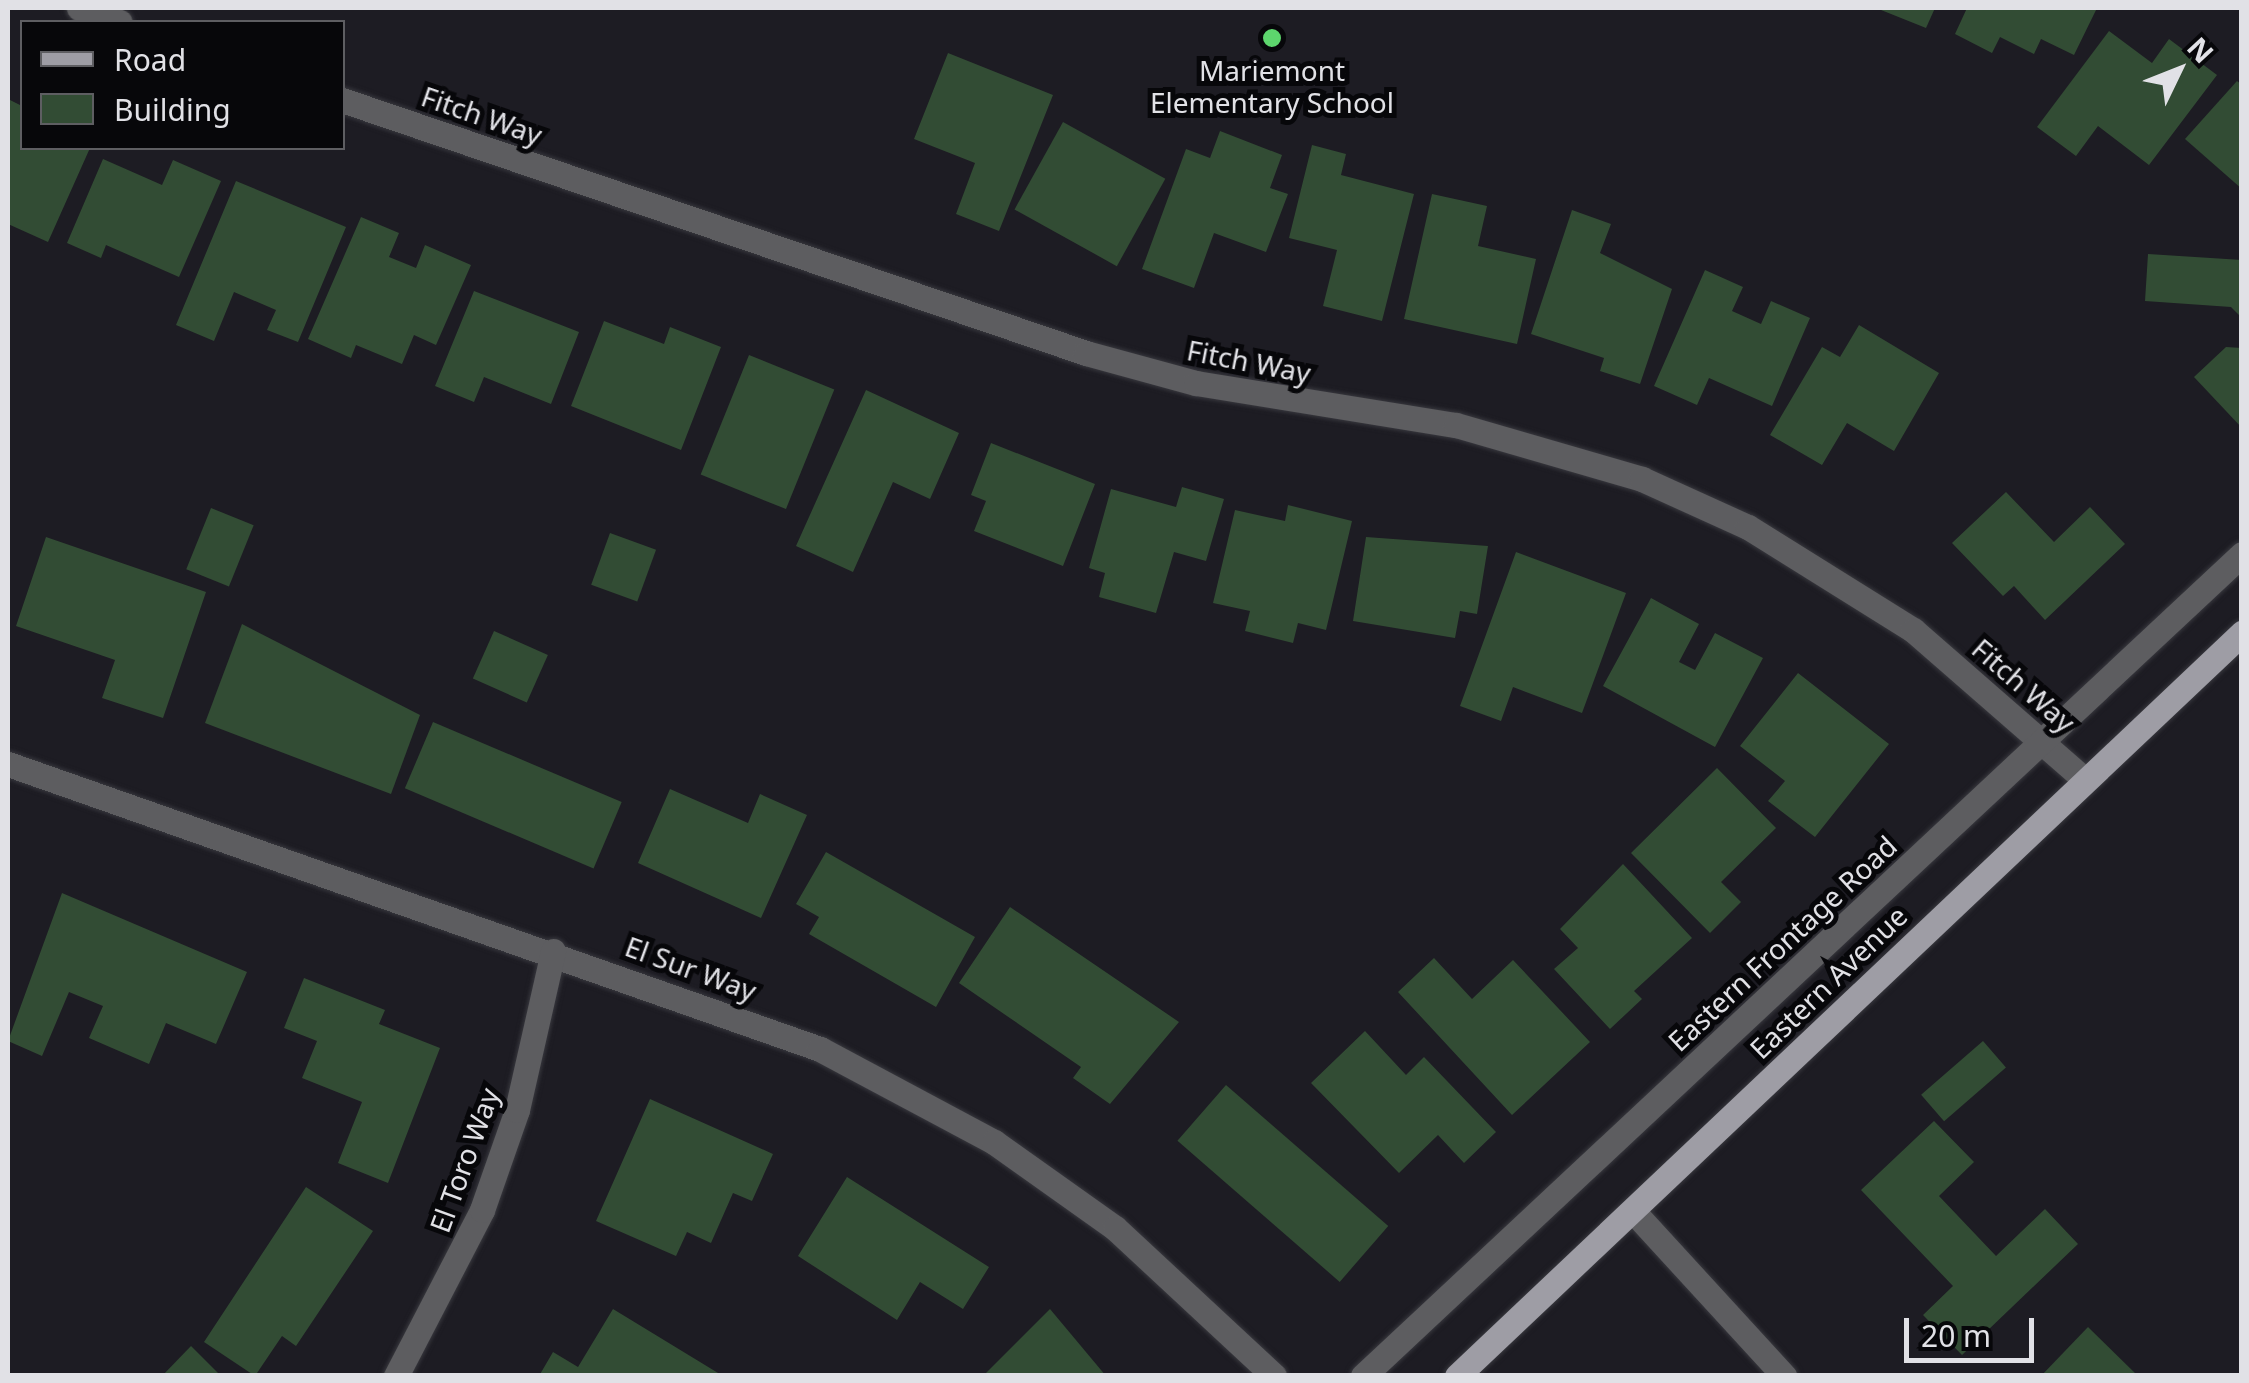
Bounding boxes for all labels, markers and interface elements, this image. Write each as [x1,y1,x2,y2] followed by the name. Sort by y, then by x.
[20,20,345,150] legend
[2129,20,2229,120] north arrow
[1261,27,1283,49] marker: Mariemont Elementary School
[2179,28,2223,71] text: N
[114,39,186,80] text: Road
[1150,53,1394,119] place label: Mariemont Elementary School
[417,79,547,151] street label: Fitch Way
[114,89,231,130] text: Building
[1184,333,1314,389] street label: Fitch Way
[1966,631,2082,739] street label: Fitch Way
[1661,828,1903,1058] street label: Eastern Frontage Road
[1743,899,1913,1065] street label: Eastern Avenue
[621,929,761,1007] street label: El Sur Way
[422,1083,506,1237] street label: El Toro Way
[1909,1298,2039,1360] scale bar
[1921,1315,1991,1356] text: 20 m

